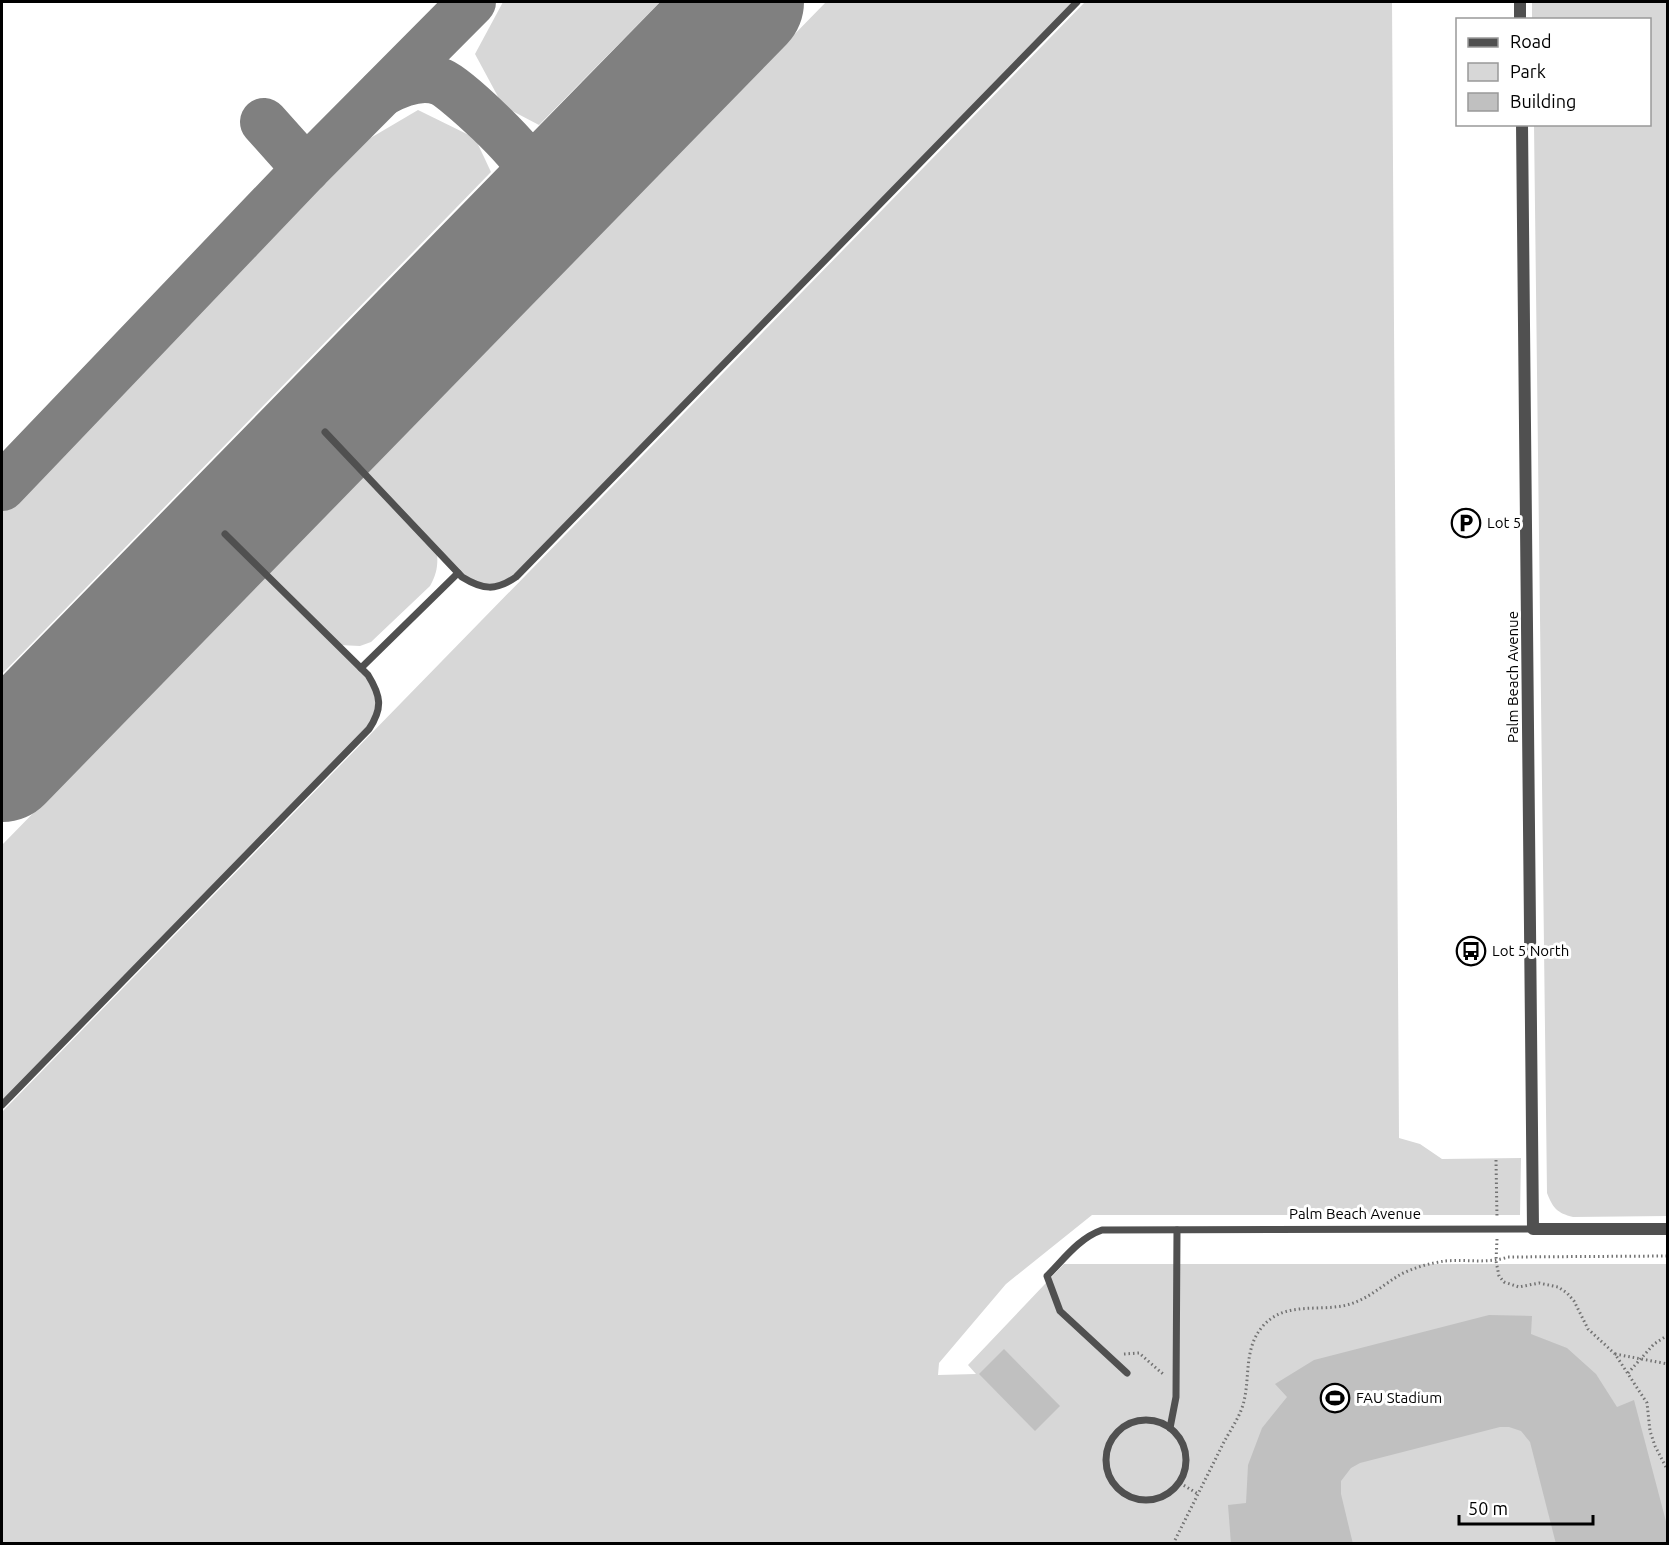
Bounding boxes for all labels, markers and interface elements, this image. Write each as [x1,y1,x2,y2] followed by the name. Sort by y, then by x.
[1456,18,1651,126] legend
[1510,31,1552,51] text: Road
[1510,61,1546,81] text: Park
[1510,91,1576,111] text: Building
[1450,507,1482,539] parking icon: Lot 5
[1487,514,1521,531] place label: Lot 5
[1504,611,1521,743] street label: Palm Beach Avenue
[1455,935,1487,967] bus stop icon: Lot 5 North
[1492,942,1569,959] place label: Lot 5 North
[1289,1205,1421,1222] street label: Palm Beach Avenue
[1319,1382,1351,1414] sports icon: FAU Stadium
[1356,1389,1442,1406] place label: FAU Stadium
[1459,1488,1592,1526] scale bar
[1468,1498,1508,1518] text: 50 m

